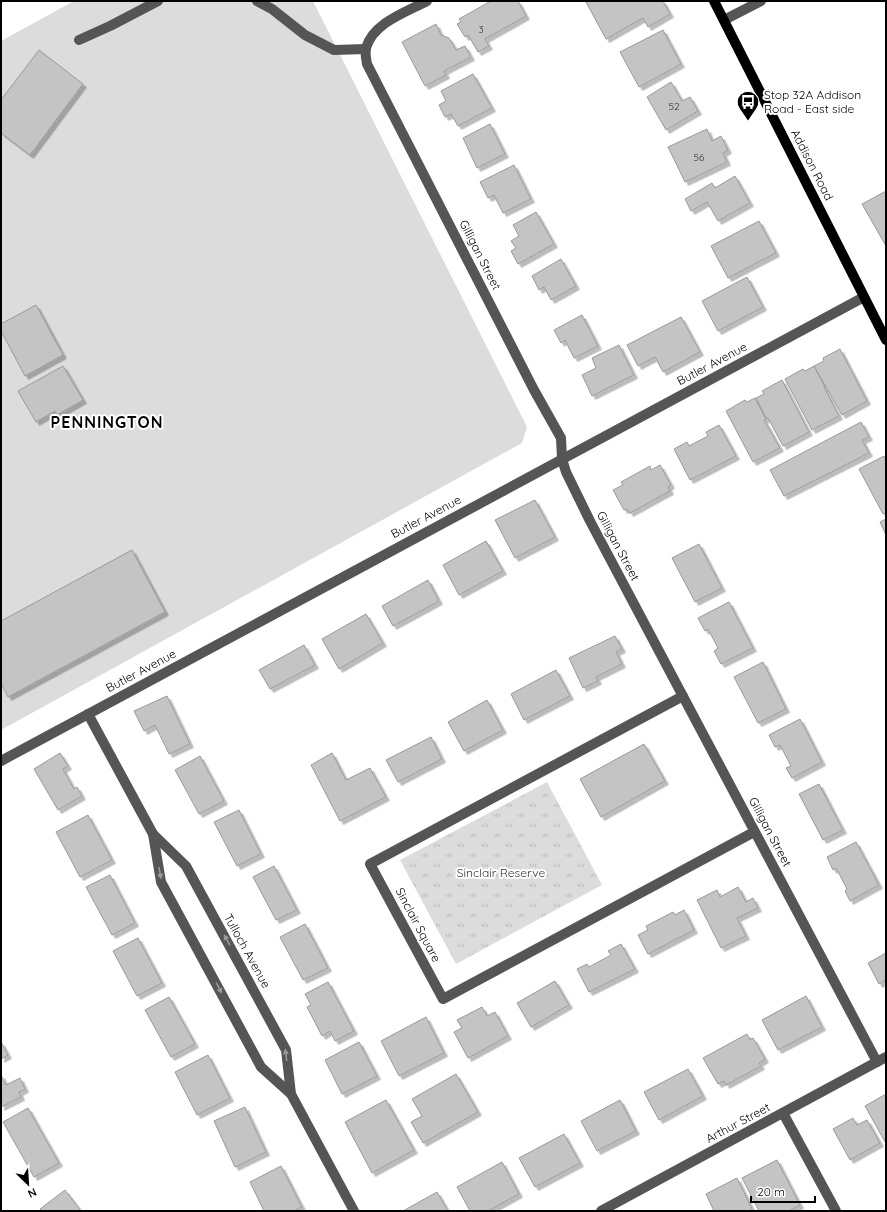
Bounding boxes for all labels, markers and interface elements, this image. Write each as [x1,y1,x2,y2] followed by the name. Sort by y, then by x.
[478,23,484,36] house number: 3
[764,87,861,116] place label: Stop 32A Addison Road - East side
[735,89,761,122] bus stop icon: Stop 32A Addison Road - East side
[669,100,680,113] house number: 52
[788,127,837,203] street label: Addison Road
[694,151,705,164] house number: 56
[456,217,505,292] street label: Gilligan Street
[674,339,749,388] street label: Butler Avenue
[51,412,163,432] district label: PENNINGTON
[388,492,463,541] street label: Butler Avenue
[594,508,643,583] street label: Gilligan Street
[103,646,178,695] street label: Butler Avenue
[746,794,795,869] street label: Gilligan Street
[457,865,545,880] park label: Sinclair Reserve
[157,867,163,879] one-way arrow
[393,885,444,965] street label: Sinclair Square
[221,911,274,991] street label: Tulloch Avenue
[223,934,230,946] one-way arrow
[215,982,222,994] one-way arrow
[283,1049,289,1061] one-way arrow
[703,1099,773,1146] street label: Arthur Street
[8,1164,48,1204] north arrow
[751,1178,815,1204] scale bar
[757,1184,785,1199] text: 20 m
[26,1185,39,1201] text: N

